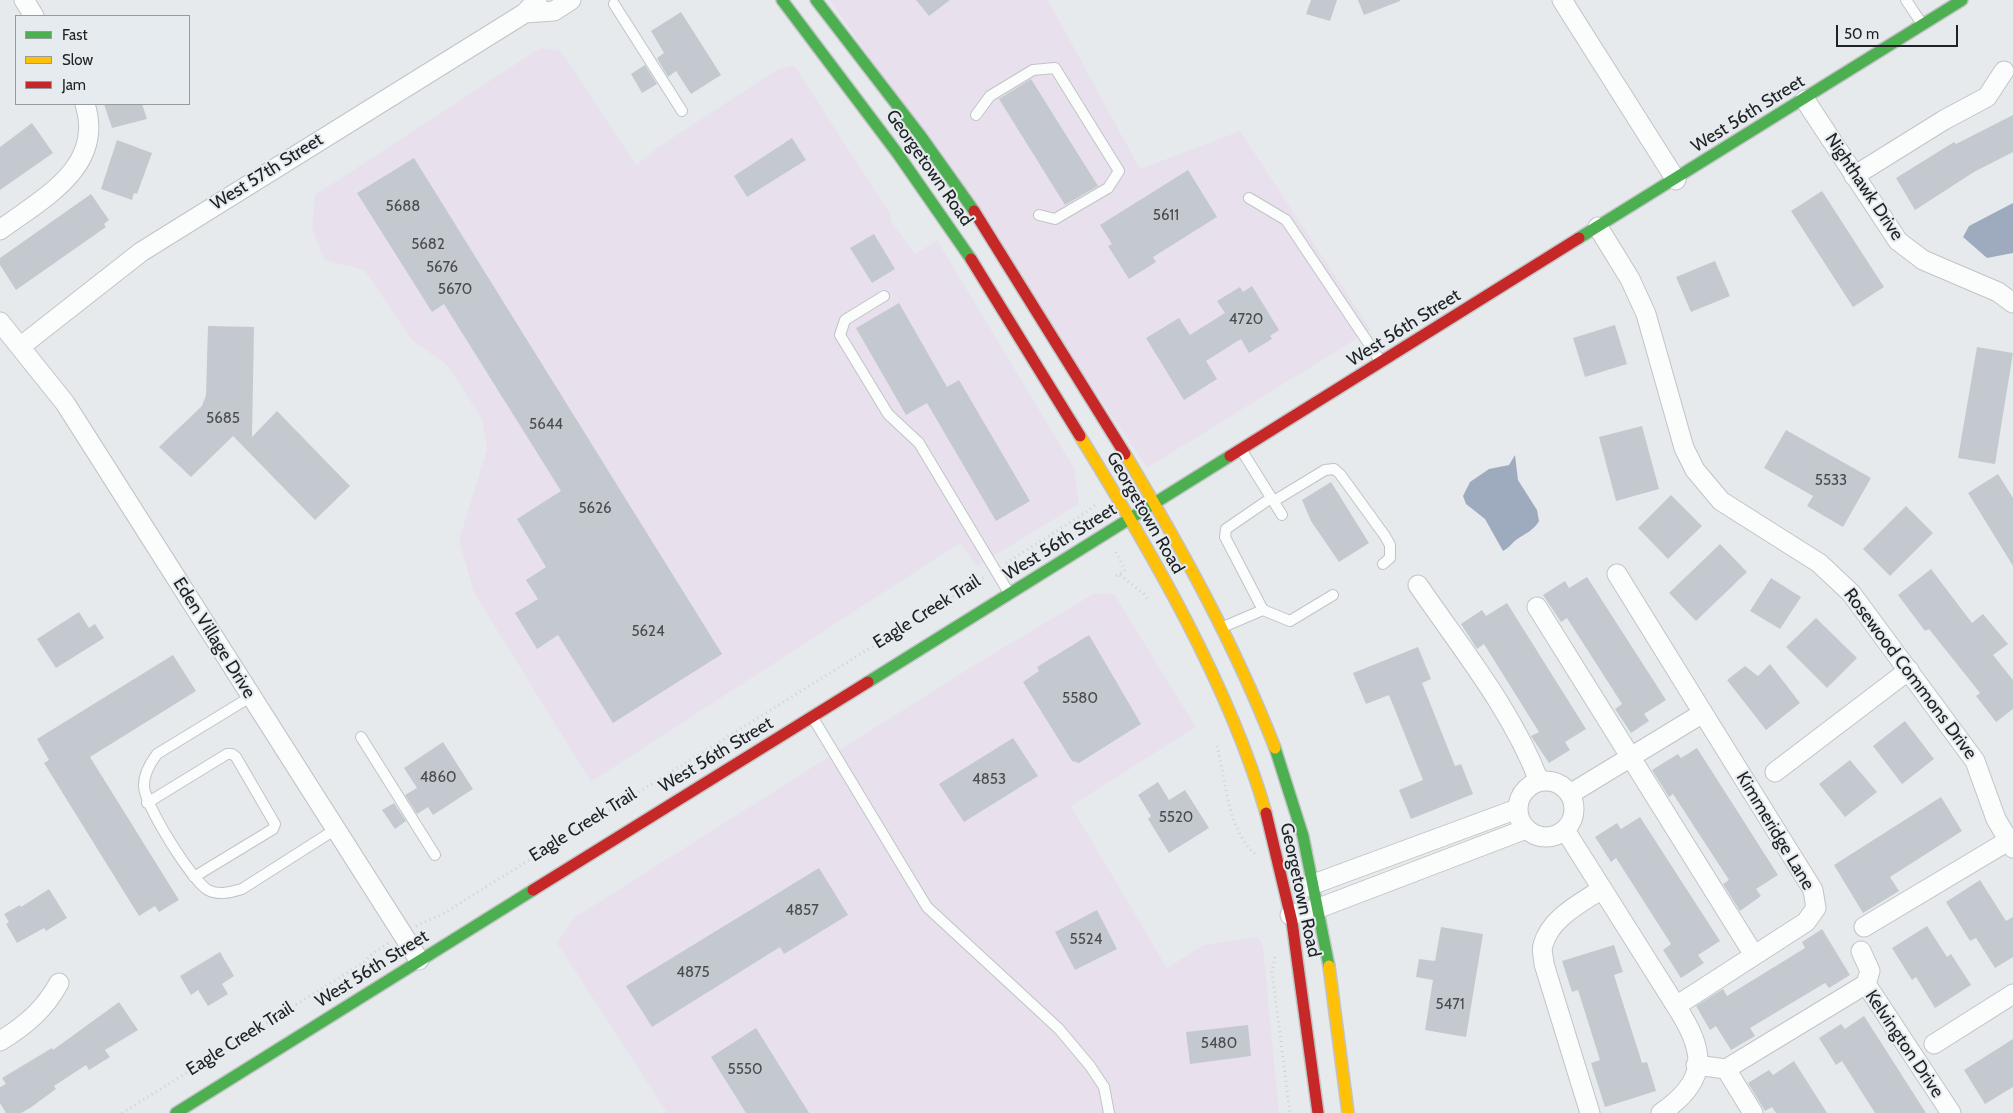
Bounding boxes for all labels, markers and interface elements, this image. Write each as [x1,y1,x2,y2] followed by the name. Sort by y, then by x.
[15,15,190,105] legend
[1838,15,1960,47] scale bar
[1844,25,1879,43] text: 50 m
[62,26,87,44] text: Fast
[62,51,93,69] text: Slow
[1687,71,1809,157] street label: West 56th Street
[62,76,86,94] text: Jam
[881,106,977,230] street label: Georgetown Road
[207,129,327,215] street label: West 57th Street
[1820,129,1908,245] street label: Nighthawk Drive
[386,198,420,216] house number: 5688
[1153,207,1179,225] house number: 5611
[411,236,445,254] house number: 5682
[426,259,458,277] house number: 5676
[438,281,472,299] house number: 5670
[1343,285,1465,371] street label: West 56th Street
[1229,311,1263,329] house number: 4720
[206,410,240,428] house number: 5685
[529,416,563,434] house number: 5644
[1101,448,1189,578] street label: Georgetown Road
[1815,472,1847,490] house number: 5533
[999,499,1121,585] street label: West 56th Street
[578,500,612,518] house number: 5626
[869,570,985,654] street label: Eagle Creek Trail
[168,574,260,702] street label: Eden Village Drive
[1839,584,1981,764] street label: Rosewood Commons Drive
[631,623,665,641] house number: 5624
[1062,690,1098,708] house number: 5580
[655,712,777,798] street label: West 56th Street
[1731,768,1819,894] street label: Kimmeridge Lane
[420,769,456,787] house number: 4860
[972,771,1006,789] house number: 4853
[525,783,641,867] street label: Eagle Creek Trail
[1159,809,1193,827] house number: 5520
[1275,821,1325,959] street label: Georgetown Road
[785,902,819,920] house number: 4857
[311,926,433,1012] street label: West 56th Street
[1070,931,1102,949] house number: 5524
[676,964,710,982] house number: 4875
[1860,986,1948,1102] street label: Kelvington Drive
[1435,996,1465,1014] house number: 5471
[182,997,298,1081] street label: Eagle Creek Trail
[1201,1035,1237,1053] house number: 5480
[728,1061,762,1079] house number: 5550

